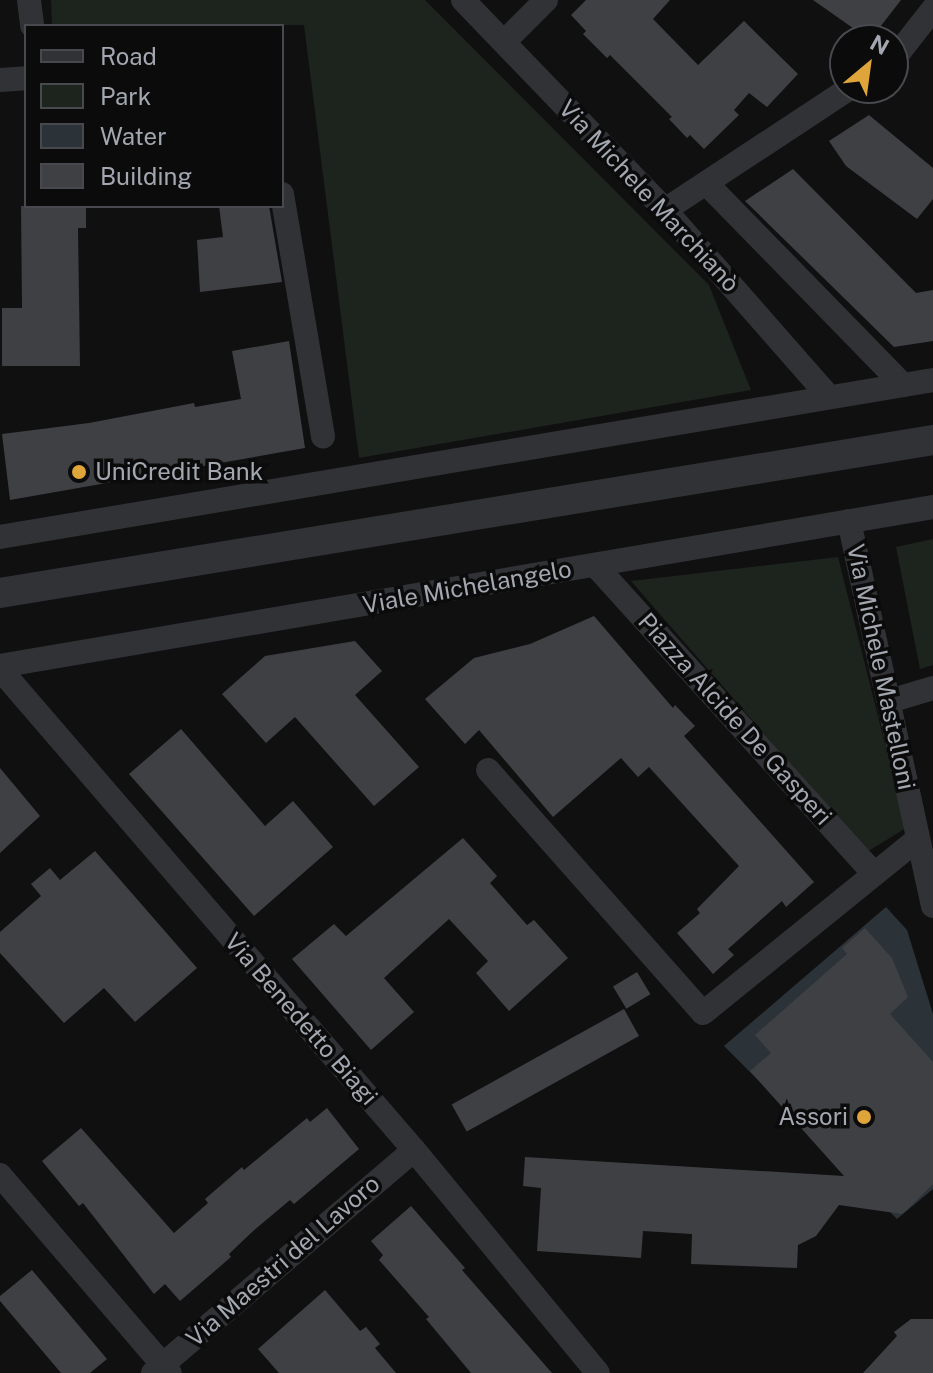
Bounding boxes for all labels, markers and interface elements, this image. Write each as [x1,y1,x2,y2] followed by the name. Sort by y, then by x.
[24,24,284,208] legend
[829,24,909,104] north arrow
[866,29,893,60] text: N
[100,42,157,70] text: Road
[100,82,151,110] text: Park
[553,94,745,298] street label: Via Michele Marchianò
[100,122,167,150] text: Water
[100,162,192,190] text: Building
[95,458,263,486] place label: UniCredit Bank
[70,463,88,481] marker: UniCredit Bank
[841,541,921,793] street label: Via Michele Mastelloni
[360,554,574,620] street label: Viale Michelangelo
[632,607,838,831] street label: Piazza Alcide De Gasperi
[218,927,384,1111] street label: Via Benedetto Biagi
[778,1103,848,1131] place label: Assori
[855,1108,873,1126] marker: Assori
[180,1169,386,1353] street label: Via Maestri del Lavoro

